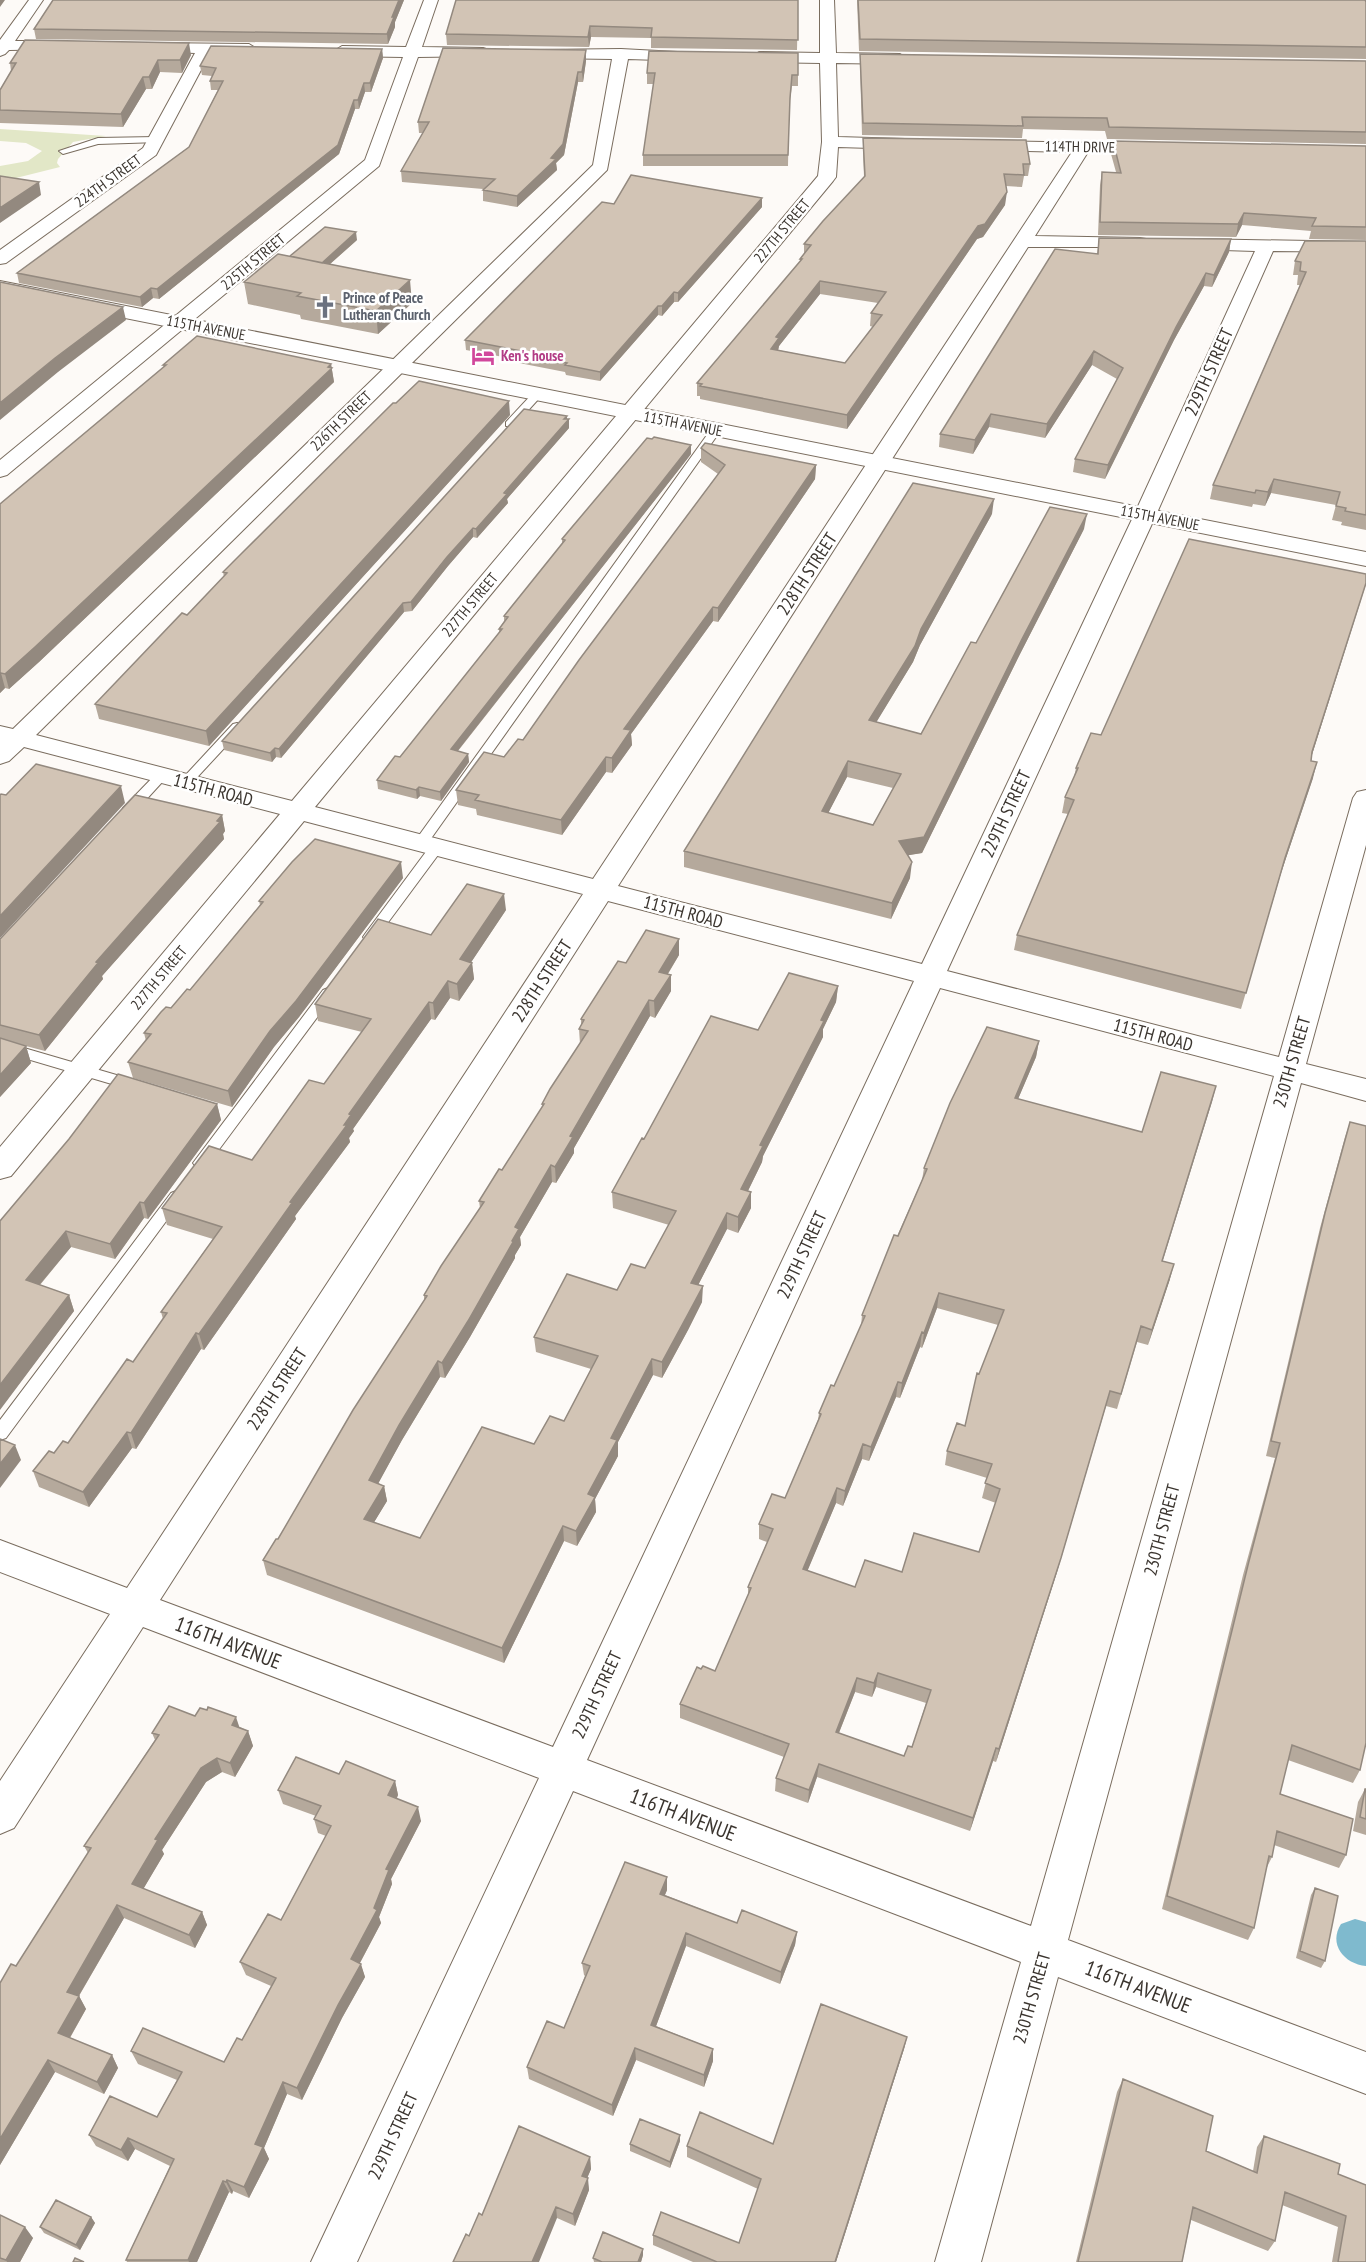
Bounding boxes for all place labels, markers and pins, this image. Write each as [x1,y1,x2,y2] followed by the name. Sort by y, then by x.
[343,288,431,324] place label: Prince of Peace Lutheran Church
[312,294,338,320] church icon: Prince of Peace Lutheran Church
[470,343,496,369] hotel icon: Ken's house
[501,346,564,365] place label: Ken's house

